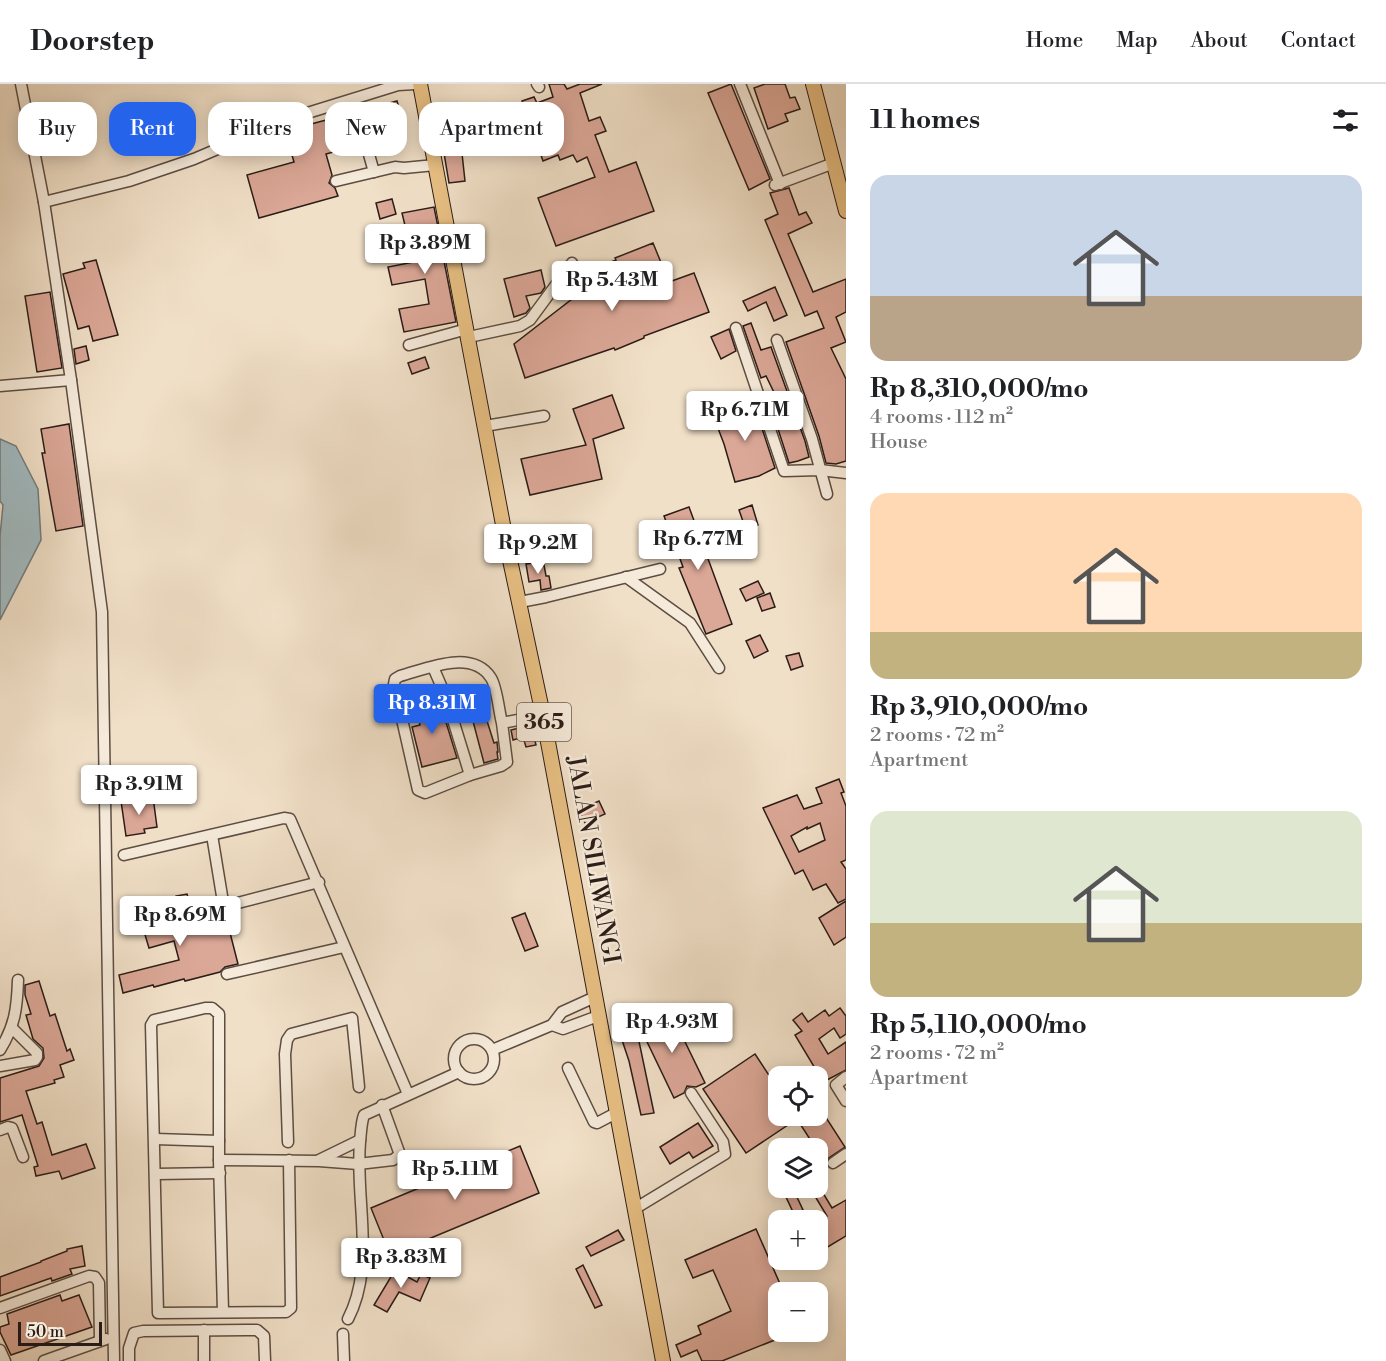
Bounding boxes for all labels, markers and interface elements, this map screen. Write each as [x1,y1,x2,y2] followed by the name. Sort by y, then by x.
[30,24,155,59] text: Doorstep
[1026,28,1083,54] text: Home
[1116,28,1158,54] text: Map
[1191,28,1248,54] text: About
[1281,28,1356,54] text: Contact
[18,102,97,156] chip: Buy
[109,102,196,156] chip: Rent
[208,102,313,156] chip: Filters
[325,102,407,156] chip: New
[419,102,564,156] chip: Apartment
[870,104,980,136] text: 11 homes
[1329,104,1362,137] icon: filters
[1062,214,1170,322] icon: home
[363,224,487,275] pin: Rp 3.89M
[379,231,471,256] text: Rp 3.89M
[550,261,674,312] pin: Rp 5.43M
[566,268,658,293] text: Rp 5.43M
[870,373,1089,405] text: Rp 8,310,000/mo
[683,391,807,442] pin: Rp 6.71M
[700,398,790,423] text: Rp 6.71M
[870,405,1013,430] text: 4 rooms · 112 m²
[870,430,928,455] text: House
[636,520,760,571] pin: Rp 6.77M
[483,524,593,575] pin: Rp 9.2M
[653,527,743,552] text: Rp 6.77M
[498,531,578,556] text: Rp 9.2M
[1062,532,1170,640] icon: home
[370,684,494,735] pin: Rp 8.31M
[388,691,476,716] text: Rp 8.31M
[870,691,1088,723] text: Rp 3,910,000/mo
[517,703,571,741] road number: 365
[870,723,1004,748] text: 2 rooms · 72 m²
[870,748,968,773] text: Apartment
[560,753,626,966] street label: JALAN SILIWANGI
[77,765,201,816] pin: Rp 3.91M
[95,772,183,797] text: Rp 3.91M
[1062,850,1170,958] icon: home
[118,896,242,947] pin: Rp 8.69M
[134,903,226,928] text: Rp 8.69M
[610,1003,734,1054] pin: Rp 4.93M
[870,1009,1087,1041] text: Rp 5,110,000/mo
[626,1010,718,1035] text: Rp 4.93M
[870,1041,1004,1066] text: 2 rooms · 72 m²
[768,1066,828,1342] map controls
[768,1066,828,1126] button: locate
[870,1066,968,1091] text: Apartment
[768,1138,828,1198] button: layers
[393,1150,517,1201] pin: Rp 5.11M
[411,1157,499,1182] text: Rp 5.11M
[768,1210,828,1270] button: +
[339,1238,463,1289] pin: Rp 3.83M
[355,1245,447,1270] text: Rp 3.83M
[768,1282,828,1342] button: −
[18,1319,102,1346] scale bar
[27,1322,64,1342] text: 50 m

